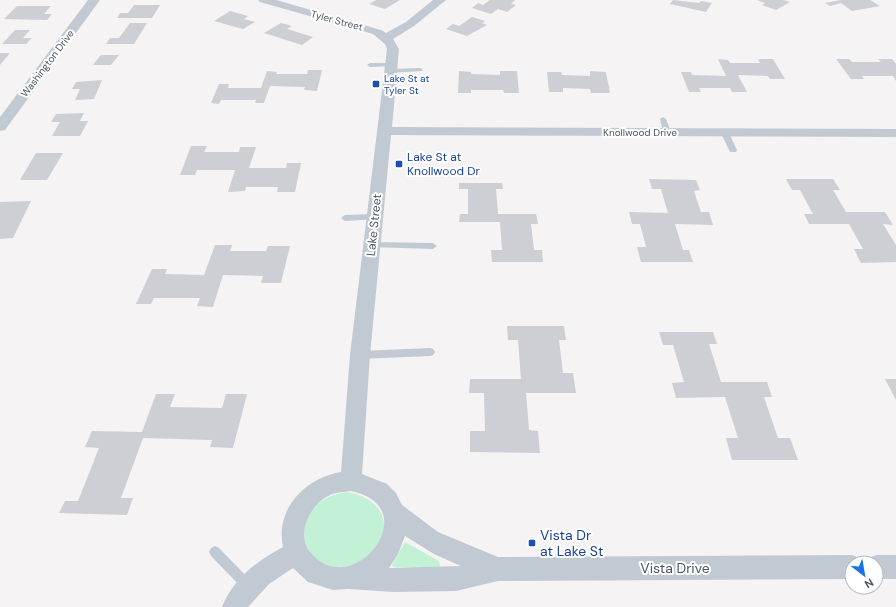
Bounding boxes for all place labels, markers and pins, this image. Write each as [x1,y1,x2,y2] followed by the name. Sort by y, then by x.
[384,72,429,97] place label: Lake St at Tyler St
[371,79,381,89] marker: Lake St at Tyler St
[407,149,480,179] place label: Lake St at Knollwood Dr
[394,159,404,169] marker: Lake St at Knollwood Dr
[540,526,603,560] place label: Vista Dr at Lake St
[527,538,537,548] marker: Vista Dr at Lake St

